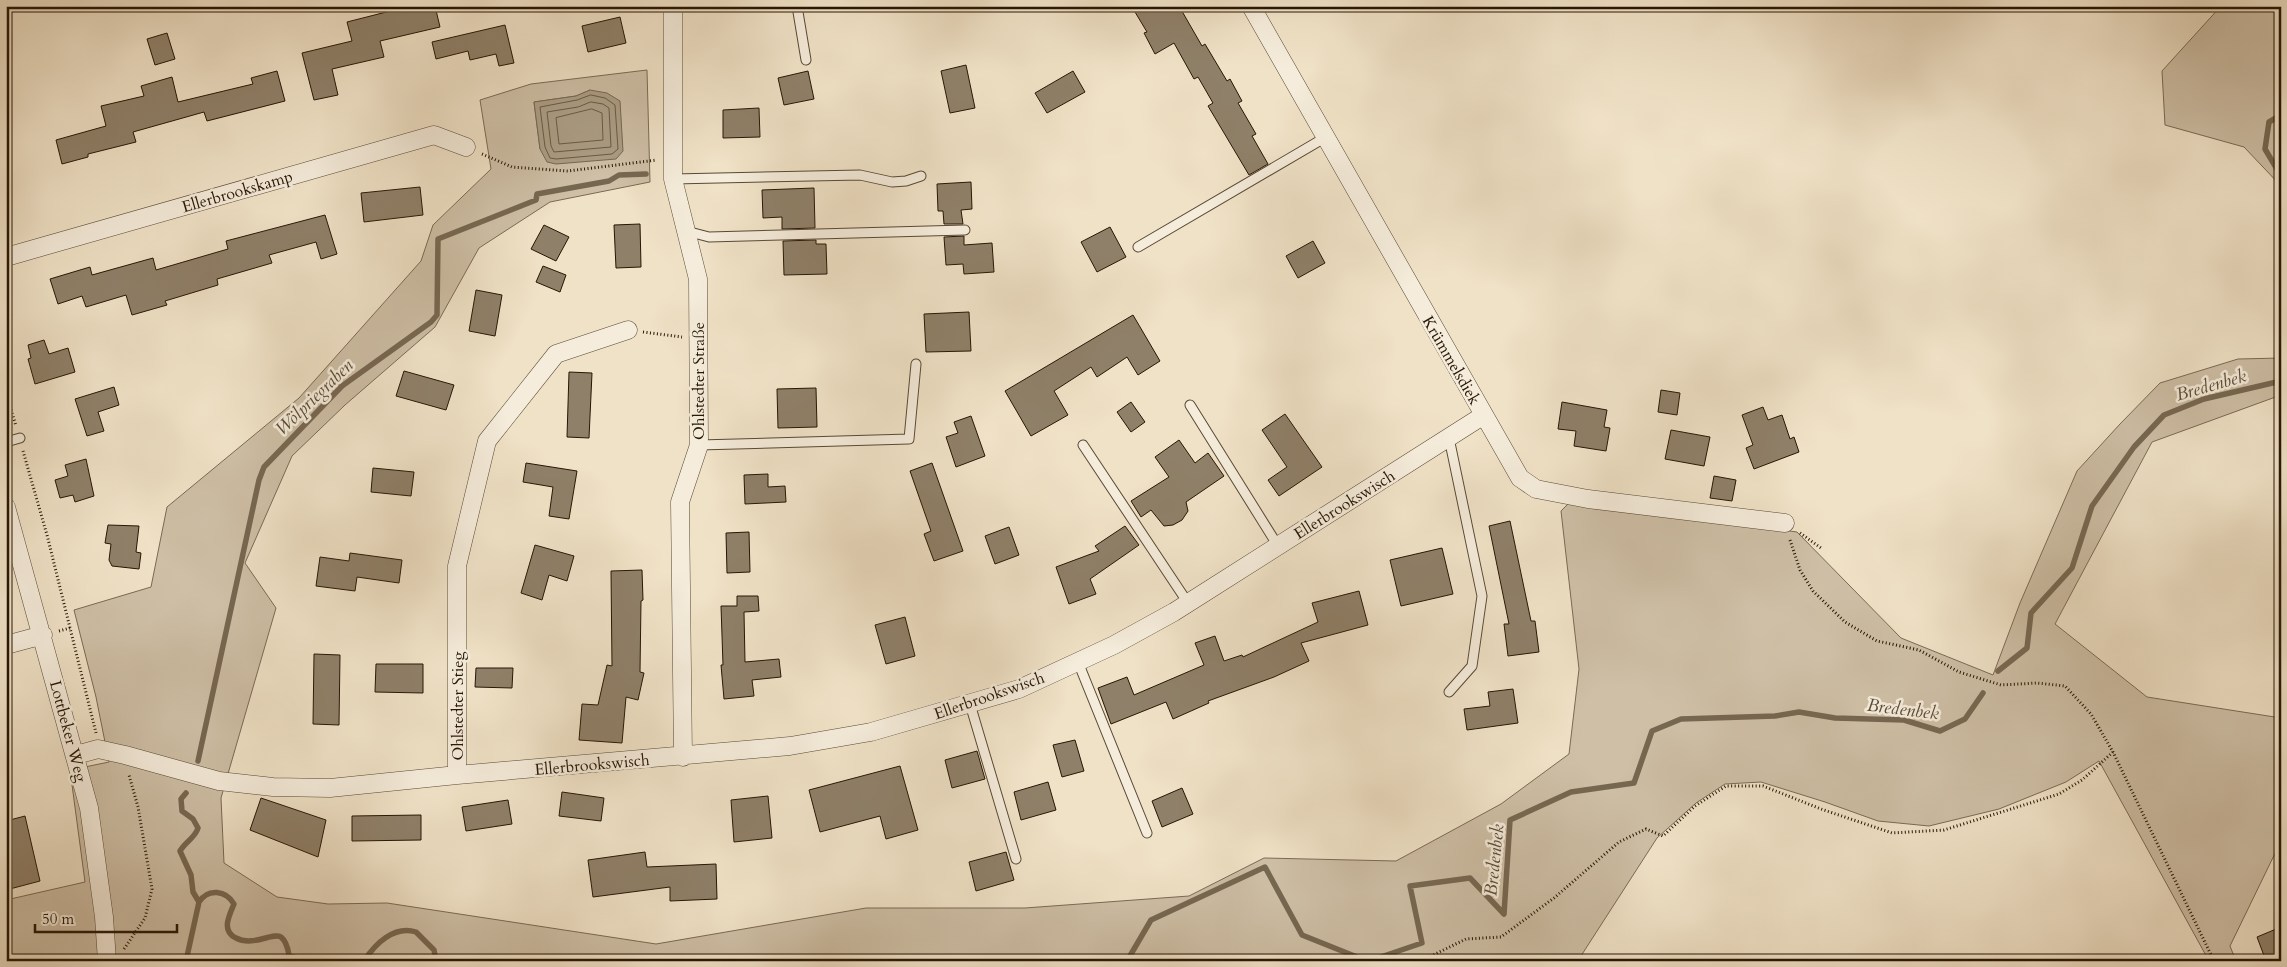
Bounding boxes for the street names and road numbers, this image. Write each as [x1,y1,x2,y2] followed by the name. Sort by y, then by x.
[179,166,295,218] street label: Ellerbrookskamp
[1417,312,1486,409] street label: Krümmelsdiek
[688,322,710,440] street label: Ohlstedter Straße
[1290,465,1400,545] street label: Ellerbrookswisch
[447,651,469,761] street label: Ohlstedter Stieg
[931,667,1048,725] street label: Ellerbrookswisch
[44,678,92,784] street label: Lottbeker Weg
[534,749,651,781] street label: Ellerbrookswisch

